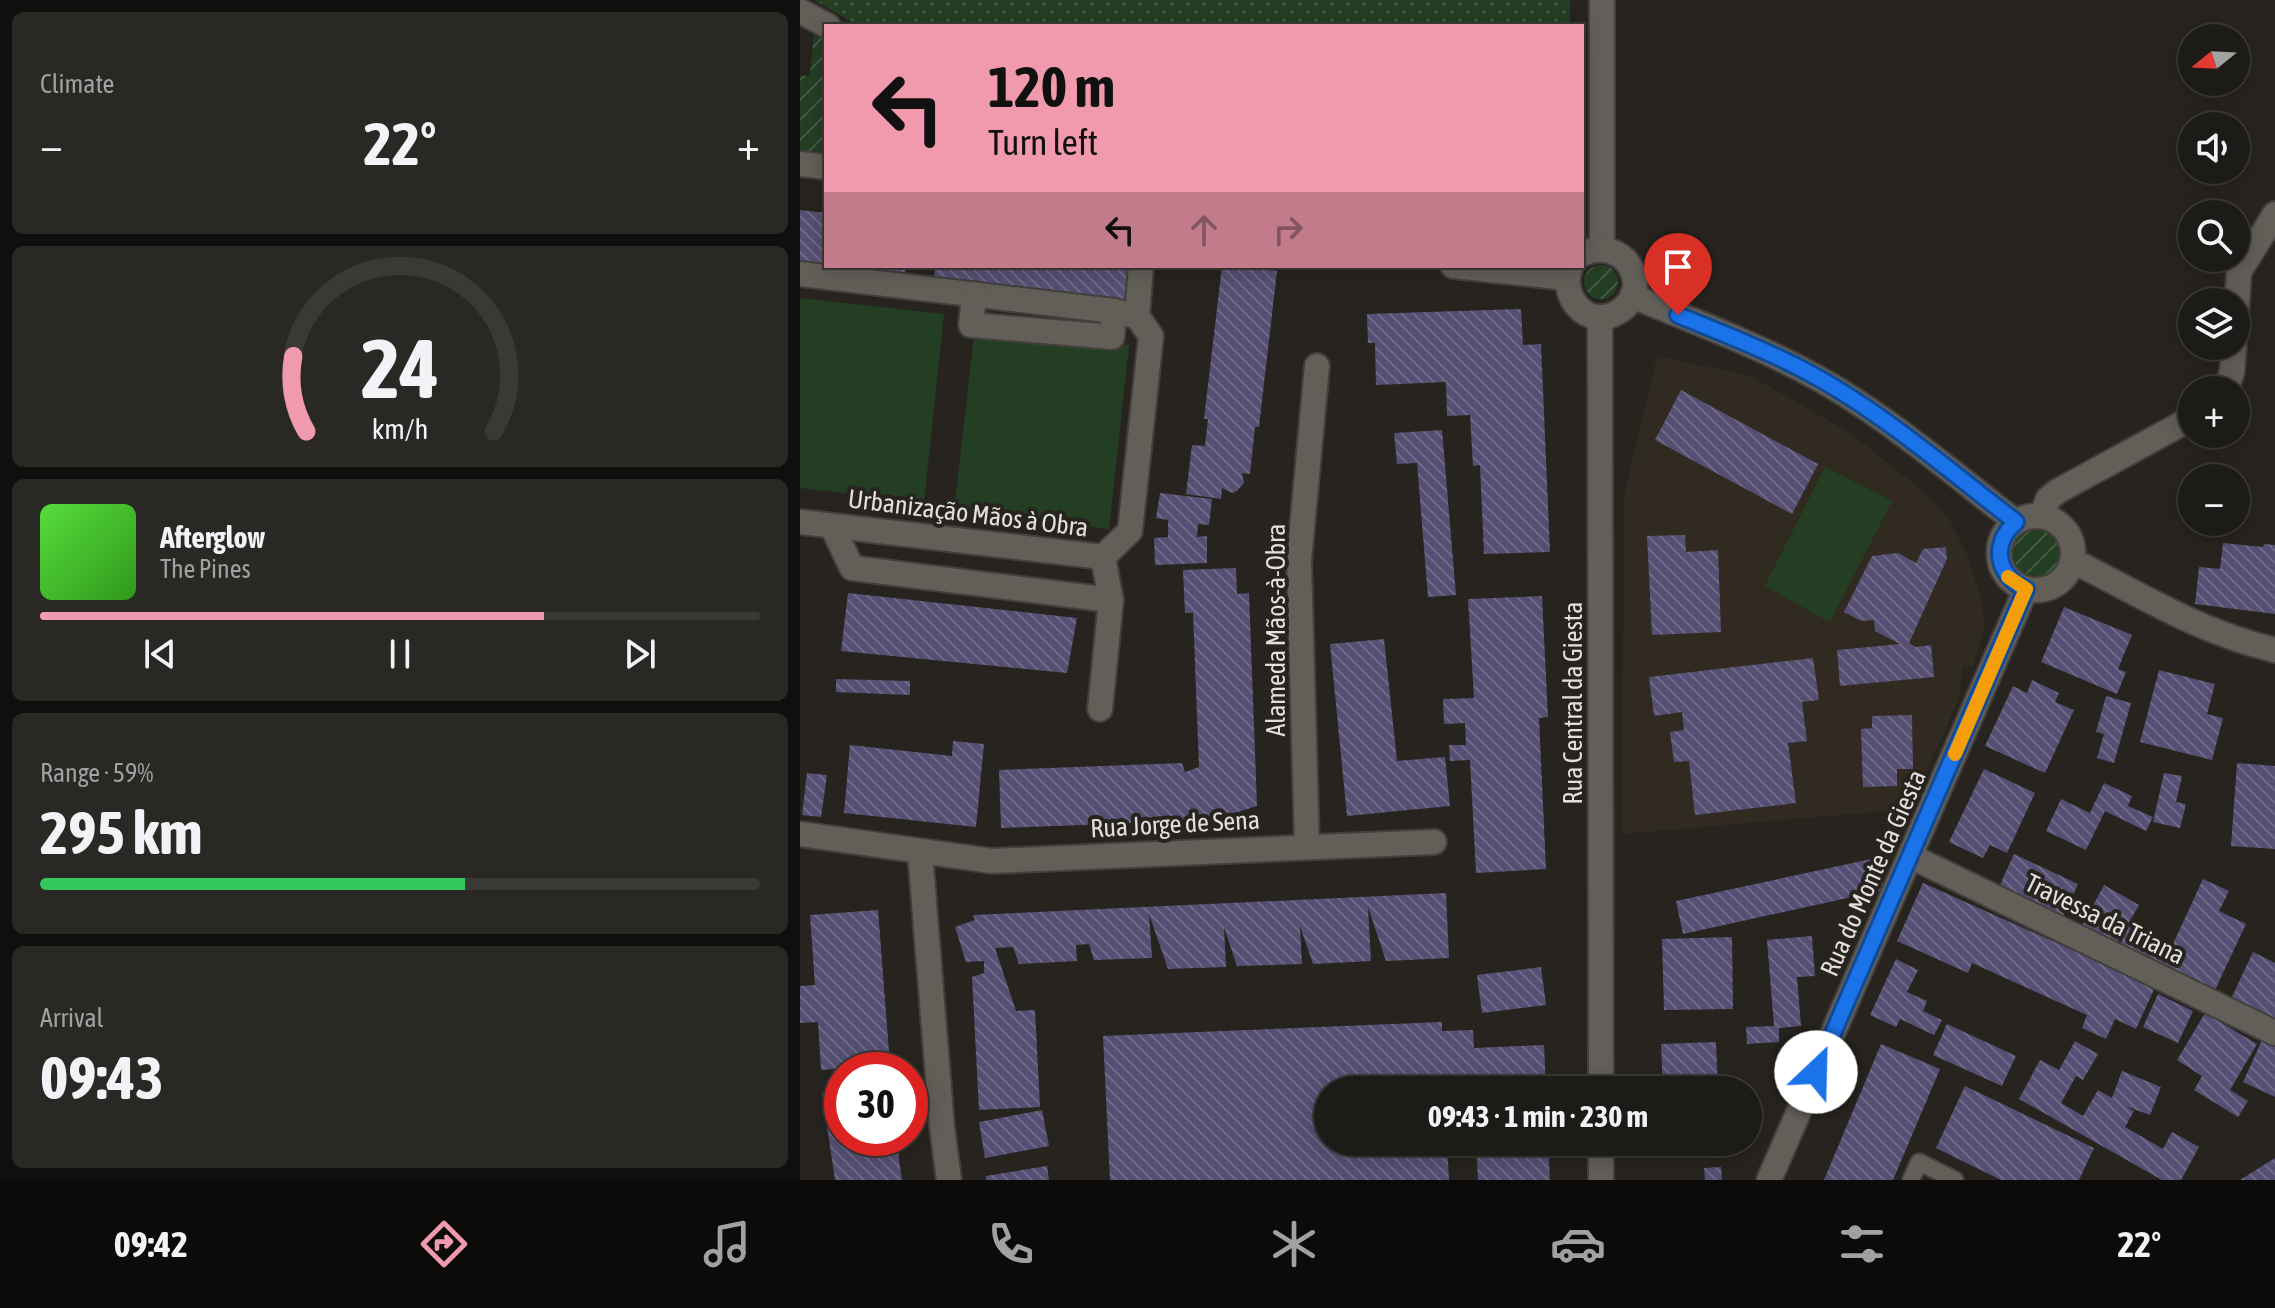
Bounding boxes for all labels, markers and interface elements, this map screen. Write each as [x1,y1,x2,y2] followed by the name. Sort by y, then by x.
[2178,24,2250,96] north arrow
[2178,24,2250,536] map controls
[988,55,1115,119] text: 120 m
[856,56,960,160] icon: left
[40,69,114,99] text: Climate
[364,109,436,178] text: 22°
[2178,112,2250,184] button: sound
[40,119,63,169] text: −
[737,119,760,169] text: +
[988,121,1098,163] text: Turn left
[2178,200,2250,272] button: search
[1098,208,1142,252] icon: left
[1182,208,1226,252] icon: ahead
[1266,208,1310,252] icon: right
[1644,233,1712,315] pin
[1656,245,1700,289] icon: arrive
[2178,288,2250,360] button: layers
[361,320,439,416] text: 24
[2178,376,2250,448] button: +
[372,413,428,446] text: km/h
[2178,464,2250,536] button: −
[846,483,1090,543] street label: Urbanização Mãos à Obra
[160,520,265,554] text: Afterglow
[1261,524,1291,736] street label: Alameda Mãos-à-Obra
[160,554,251,584] text: The Pines
[1558,602,1588,804] street label: Rua Central da Giesta
[138,632,182,676] icon: previous
[378,632,422,676] icon: pause
[618,632,662,676] icon: next
[40,758,153,788] text: Range · 59%
[1814,765,1932,981] street label: Rua do Monte da Giesta
[40,798,202,867] text: 295 km
[1089,805,1261,843] street label: Rua Jorge de Sena
[2020,867,2190,971] street label: Travessa da Triana
[40,1003,104,1033] text: Arrival
[1774,1030,1858,1114] position arrow
[40,1043,163,1112] text: 09:43
[824,1052,928,1156] speed limit sign: 30
[1428,1099,1648,1133] text: 09:43 · 1 min · 230 m
[416,1216,472,1272] icon: directions
[699,1216,755,1272] icon: music
[983,1216,1039,1272] icon: phone
[1266,1216,1322,1272] icon: climate
[1550,1216,1606,1272] icon: car
[1834,1216,1890,1272] icon: filters
[114,1223,188,1265] text: 09:42
[2117,1223,2161,1265] text: 22°

